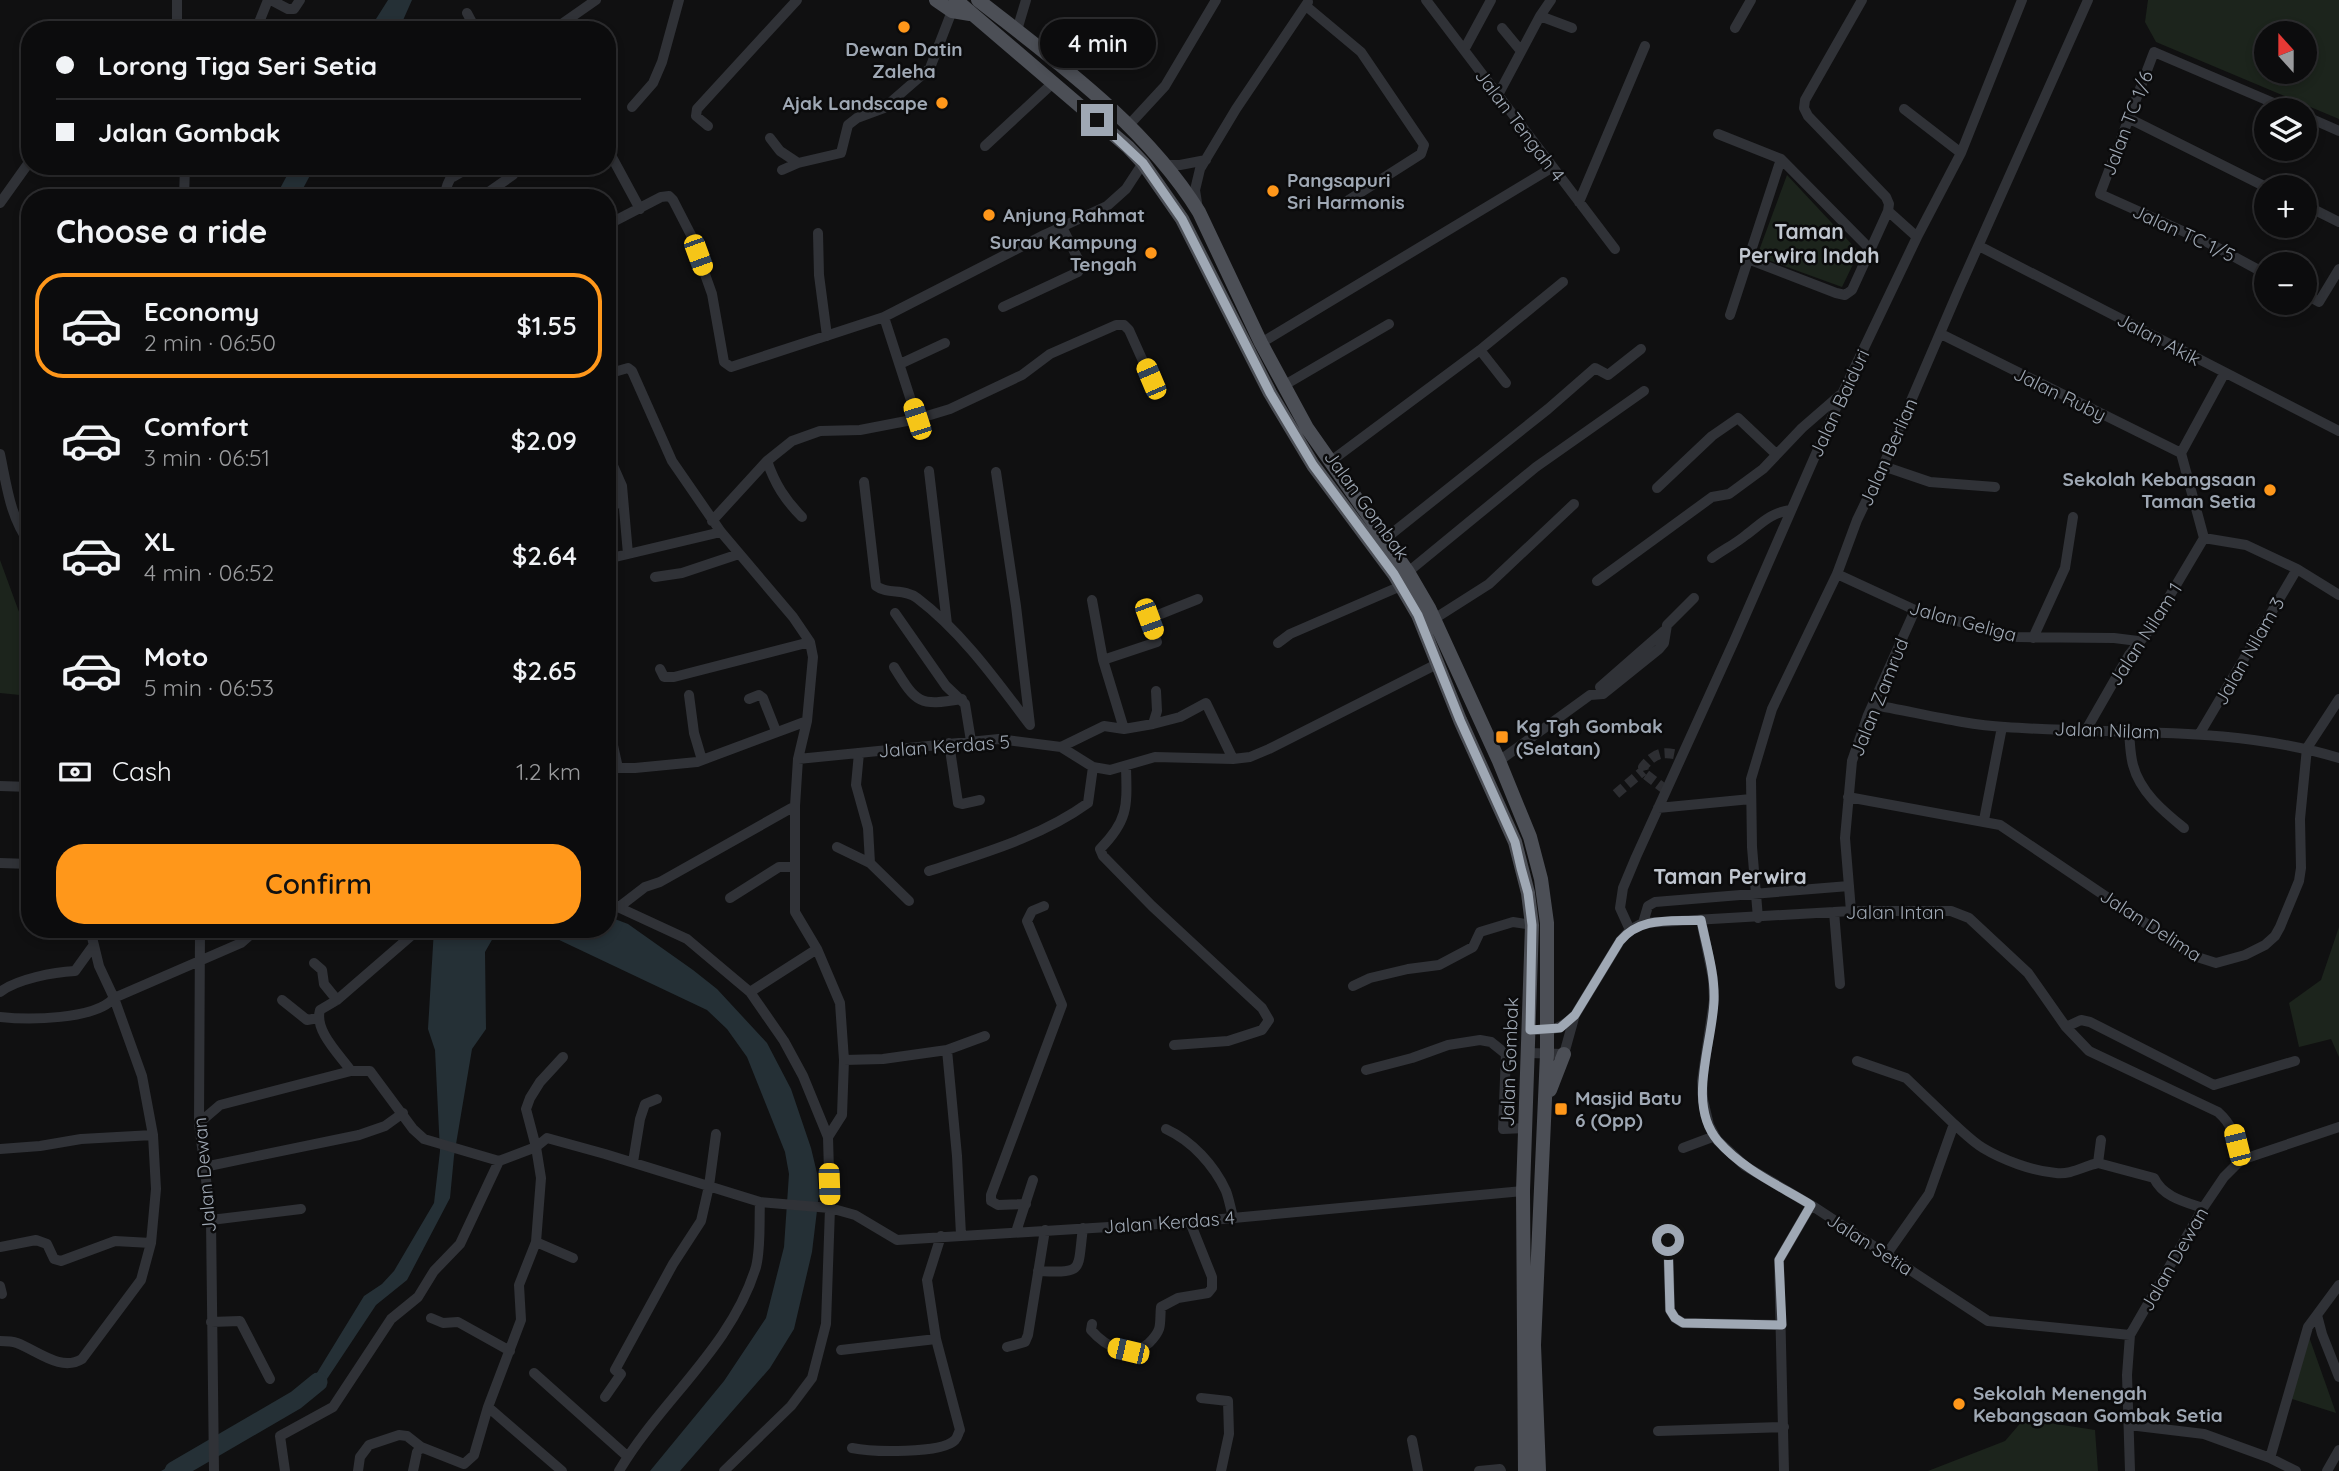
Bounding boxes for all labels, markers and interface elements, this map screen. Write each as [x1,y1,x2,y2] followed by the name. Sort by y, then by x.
[1039,18,1155,68] callout: 4 min
[896,19,912,35] marker: Dewan Datin Zaleha
[2254,21,2317,84] north arrow
[2254,21,2317,315] map controls
[1068,29,1128,58] text: 4 min
[845,37,963,83] place label: Dewan Datin Zaleha
[98,49,377,82] text: Lorong Tiga Seri Setia
[1470,64,1570,186] street label: Jalan Tengah 4
[2096,67,2158,179] street label: Jalan TC 1/6
[783,91,928,115] place label: Ajak Landscape
[934,95,950,111] marker: Ajak Landscape
[2254,98,2317,161] button: layers
[1081,104,1113,136] route end
[98,116,281,149] text: Jalan Gombak
[1287,168,1405,214] place label: Pangsapuri Sri Harmonis
[2254,175,2317,238] button: +
[1265,183,1281,199] marker: Pangsapuri Sri Harmonis
[2129,199,2239,267] street label: Jalan TC 1/5
[1003,203,1145,227] place label: Anjung Rahmat
[981,207,997,223] marker: Anjung Rahmat
[56,211,268,251] text: Choose a ride
[1739,218,1880,268] district label: Taman Perwira Indah
[990,230,1137,276] place label: Surau Kampung Tengah
[681,232,716,278] car
[1143,245,1159,261] marker: Surau Kampung Tengah
[2254,252,2317,315] button: −
[60,294,123,357] icon: car
[144,295,259,328] text: Economy
[2113,307,2205,371] street label: Jalan Akik
[517,309,577,342] text: $1.55
[144,328,276,357] text: 2 min · 06:50
[1804,345,1874,461] street label: Jalan Baiduri
[1134,356,1169,402] car
[2010,361,2110,427] street label: Jalan Ruby
[1853,394,1923,510] street label: Jalan Berlian
[901,396,934,442] car
[60,409,123,472] icon: car
[144,410,249,443] text: Comfort
[511,424,577,457] text: $2.09
[144,443,270,472] text: 3 min · 06:51
[1319,446,1415,564] street label: Jalan Gombak
[2063,467,2256,513] place label: Sekolah Kebangsaan Taman Setia
[2262,482,2278,498] marker: Sekolah Kebangsaan Taman Setia
[60,524,123,587] icon: car
[144,525,176,558] text: XL
[512,539,577,572] text: $2.64
[144,558,274,587] text: 4 min · 06:52
[2103,578,2187,690] street label: Jalan Nilam 1
[2208,593,2290,709] street label: Jalan Nilam 3
[1907,595,2019,647] street label: Jalan Geliga
[1132,596,1167,642] car
[1844,634,1914,760] street label: Jalan Zamrud
[60,639,123,702] icon: car
[144,640,208,673] text: Moto
[512,654,577,687] text: $2.65
[144,673,274,702] text: 5 min · 06:53
[1516,714,1663,760] place label: Kg Tgh Gombak (Selatan)
[2054,716,2160,744] street label: Jalan Nilam
[877,729,1011,763] street label: Jalan Kerdas 5
[1494,729,1510,745] marker: Kg Tgh Gombak (Selatan)
[56,753,94,791] icon: cash
[112,755,172,788] text: Cash
[516,757,581,786] text: 1.2 km
[56,844,581,924] button: Confirm
[1653,863,1807,889] district label: Taman Perwira
[2096,883,2206,967] street label: Jalan Delima
[1845,900,1945,924] street label: Jalan Intan
[1495,997,1523,1127] street label: Jalan Gombak
[1575,1086,1682,1132] place label: Masjid Batu 6 (Opp)
[1553,1101,1569,1117] marker: Masjid Batu 6 (Opp)
[187,1116,221,1234] street label: Jalan Dewan
[2222,1122,2253,1168] car
[818,1163,841,1205] car
[2135,1203,2213,1315] street label: Jalan Dewan
[1103,1205,1235,1239] street label: Jalan Kerdas 4
[1822,1207,1918,1281] street label: Jalan Setia
[1652,1224,1684,1256] route start
[1106,1336,1151,1366] car
[1973,1381,2223,1427] place label: Sekolah Menengah Kebangsaan Gombak Setia
[1951,1396,1967,1412] marker: Sekolah Menengah Kebangsaan Gombak Setia

